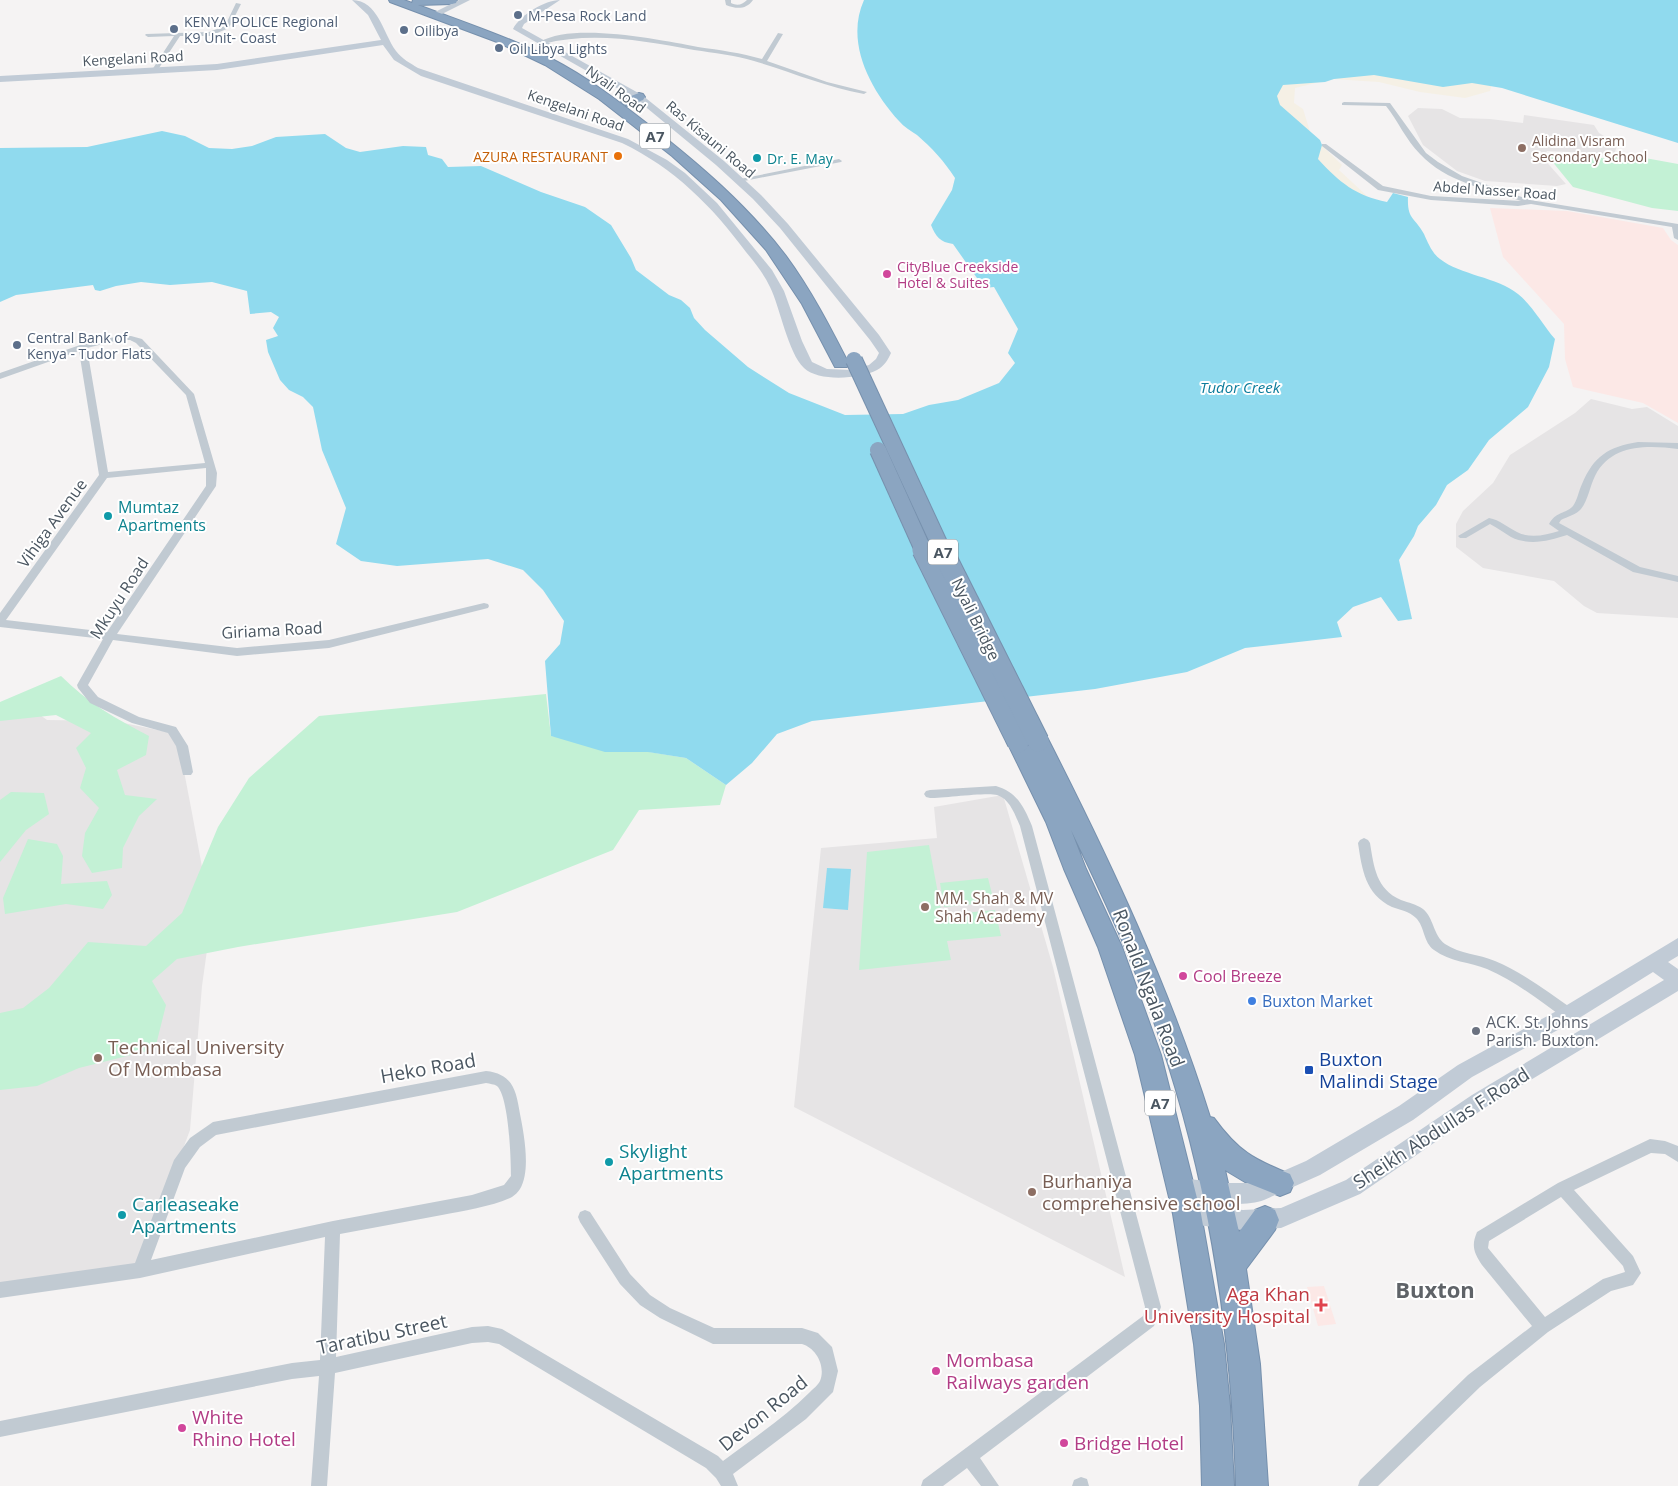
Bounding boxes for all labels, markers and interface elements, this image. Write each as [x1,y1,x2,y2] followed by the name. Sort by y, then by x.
[528,6,646,25] place label: M-Pesa Rock Land
[512,9,524,21] marker: M-Pesa Rock Land
[184,12,338,47] place label: KENYA POLICE Regional K9 Unit- Coast
[414,21,459,40] place label: Oilibya
[168,23,180,35] marker: KENYA POLICE Regional K9 Unit- Coast
[398,24,410,36] marker: Oilibya
[509,39,607,58] place label: Oil Libya Lights
[493,42,505,54] marker: Oil Libya Lights
[82,46,184,70] street label: Kengelani Road
[582,61,650,117] street label: Nyali Road
[525,85,627,135] street label: Kengelani Road
[662,96,760,182] street label: Ras Kisauni Road
[640,124,670,148] road number: A7
[1532,131,1647,166] place label: Alidina Visram Secondary School
[1516,142,1528,154] marker: Alidina Visram Secondary School
[473,147,608,166] place label: AZURA RESTAURANT
[767,149,834,168] place label: Dr. E. May
[612,150,624,162] marker: AZURA RESTAURANT
[751,152,763,164] marker: Dr. E. May
[1433,176,1557,204] street label: Abdel Nasser Road
[897,257,1018,292] place label: CityBlue Creekside Hotel & Suites
[881,268,893,280] marker: CityBlue Creekside Hotel & Suites
[27,328,152,363] place label: Central Bank of Kenya - Tudor Flats
[11,339,23,351] marker: Central Bank of Kenya - Tudor Flats
[1200,377,1281,397] water label: Tudor Creek
[12,474,92,572] street label: Vihiga Avenue
[118,496,206,536] place label: Mumtaz Apartments
[102,510,114,522] marker: Mumtaz Apartments
[928,540,958,564] road number: A7
[85,553,153,643] street label: Mkuyu Road
[946,574,1006,664] street label: Nyali Bridge
[221,616,323,644] street label: Giriama Road
[935,887,1054,927] place label: MM. Shah & MV Shah Academy
[919,901,931,913] marker: MM. Shah & MV Shah Academy
[1107,905,1191,1071] street label: Ronald Ngala Road
[1193,965,1282,987] place label: Cool Breeze
[1177,970,1189,982] marker: Cool Breeze
[1262,990,1373,1012] place label: Buxton Market
[1246,995,1258,1007] marker: Buxton Market
[1486,1011,1599,1051] place label: ACK. St. Johns Parish. Buxton.
[1470,1025,1482,1037] marker: ACK. St. Johns Parish. Buxton.
[108,1034,285,1082] place label: Technical University Of Mombasa
[1319,1046,1438,1094] place label: Buxton Malindi Stage
[378,1047,478,1089] street label: Heko Road
[92,1052,104,1064] marker: Technical University Of Mombasa
[1348,1061,1534,1195] street label: Sheikh Abdullas F.Road
[1303,1064,1315,1076] marker: Buxton Malindi Stage
[1145,1090,1175,1116] road number: A7
[619,1138,723,1186] place label: Skylight Apartments
[603,1156,615,1168] marker: Skylight Apartments
[1042,1168,1241,1216] place label: Burhaniya comprehensive school
[1026,1186,1038,1198] marker: Burhaniya comprehensive school
[132,1191,239,1239] place label: Carleaseake Apartments
[116,1209,128,1221] marker: Carleaseake Apartments
[1395,1274,1475,1304] district label: Buxton
[1144,1281,1310,1329] place label: Aga Khan University Hospital
[1314,1298,1328,1312] marker: Aga Khan University Hospital
[315,1307,450,1360] street label: Taratibu Street
[946,1347,1089,1395] place label: Mombasa Railways garden
[930,1365,942,1377] marker: Mombasa Railways garden
[713,1369,813,1457] street label: Devon Road
[192,1404,296,1452] place label: White Rhino Hotel
[176,1422,188,1434] marker: White Rhino Hotel
[1074,1430,1184,1456] place label: Bridge Hotel
[1058,1437,1070,1449] marker: Bridge Hotel

